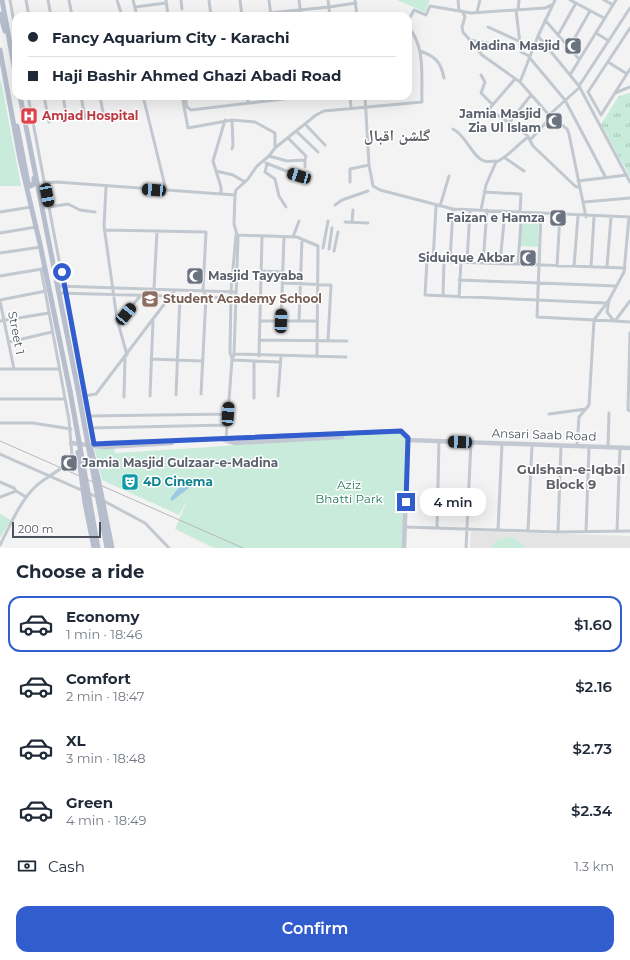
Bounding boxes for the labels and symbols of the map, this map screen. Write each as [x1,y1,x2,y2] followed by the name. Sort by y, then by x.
[563,36,583,56] mosque icon: Madina Masjid
[469,38,560,53] place label: Madina Masjid
[19,106,39,126] hospital icon: Amjad Hospital
[458,106,541,135] place label: Jamia Masjid Zia Ul Islam
[41,108,138,123] place label: Amjad Hospital
[544,111,564,131] mosque icon: Jamia Masjid Zia Ul Islam
[364,126,430,145] district label: گلشن اقبال
[286,167,312,185] car
[39,182,55,208] car
[142,183,166,197] car
[548,208,568,228] mosque icon: Faizan e Hamza
[446,210,545,225] place label: Faizan e Hamza
[518,248,538,268] mosque icon: Siduique Akbar
[418,250,515,265] place label: Siduique Akbar
[53,263,71,281] route start
[185,266,205,286] mosque icon: Masjid Tayyaba
[208,268,304,283] place label: Masjid Tayyaba
[140,289,160,309] school or university icon: Student Academy School
[163,291,322,306] place label: Student Academy School
[114,301,138,327] car
[275,309,287,333] car
[5,310,28,356] street label: Street 1
[221,402,235,426] car
[491,425,597,444] street label: Ansari Saab Road
[448,436,472,448] car
[59,453,79,473] mosque icon: Jamia Masjid Gulzaar-e-Madina
[81,455,278,470] place label: Jamia Masjid Gulzaar-e-Madina
[517,461,625,492] district label: Gulshan-e-Iqbal Block 9
[120,472,140,492] theatre icon: 4D Cinema
[143,474,213,489] place label: 4D Cinema
[315,477,384,506] park label: Aziz Bhatti Park
[420,488,486,516] callout: 4 min
[397,493,415,511] route end
[12,520,101,539] scale bar

